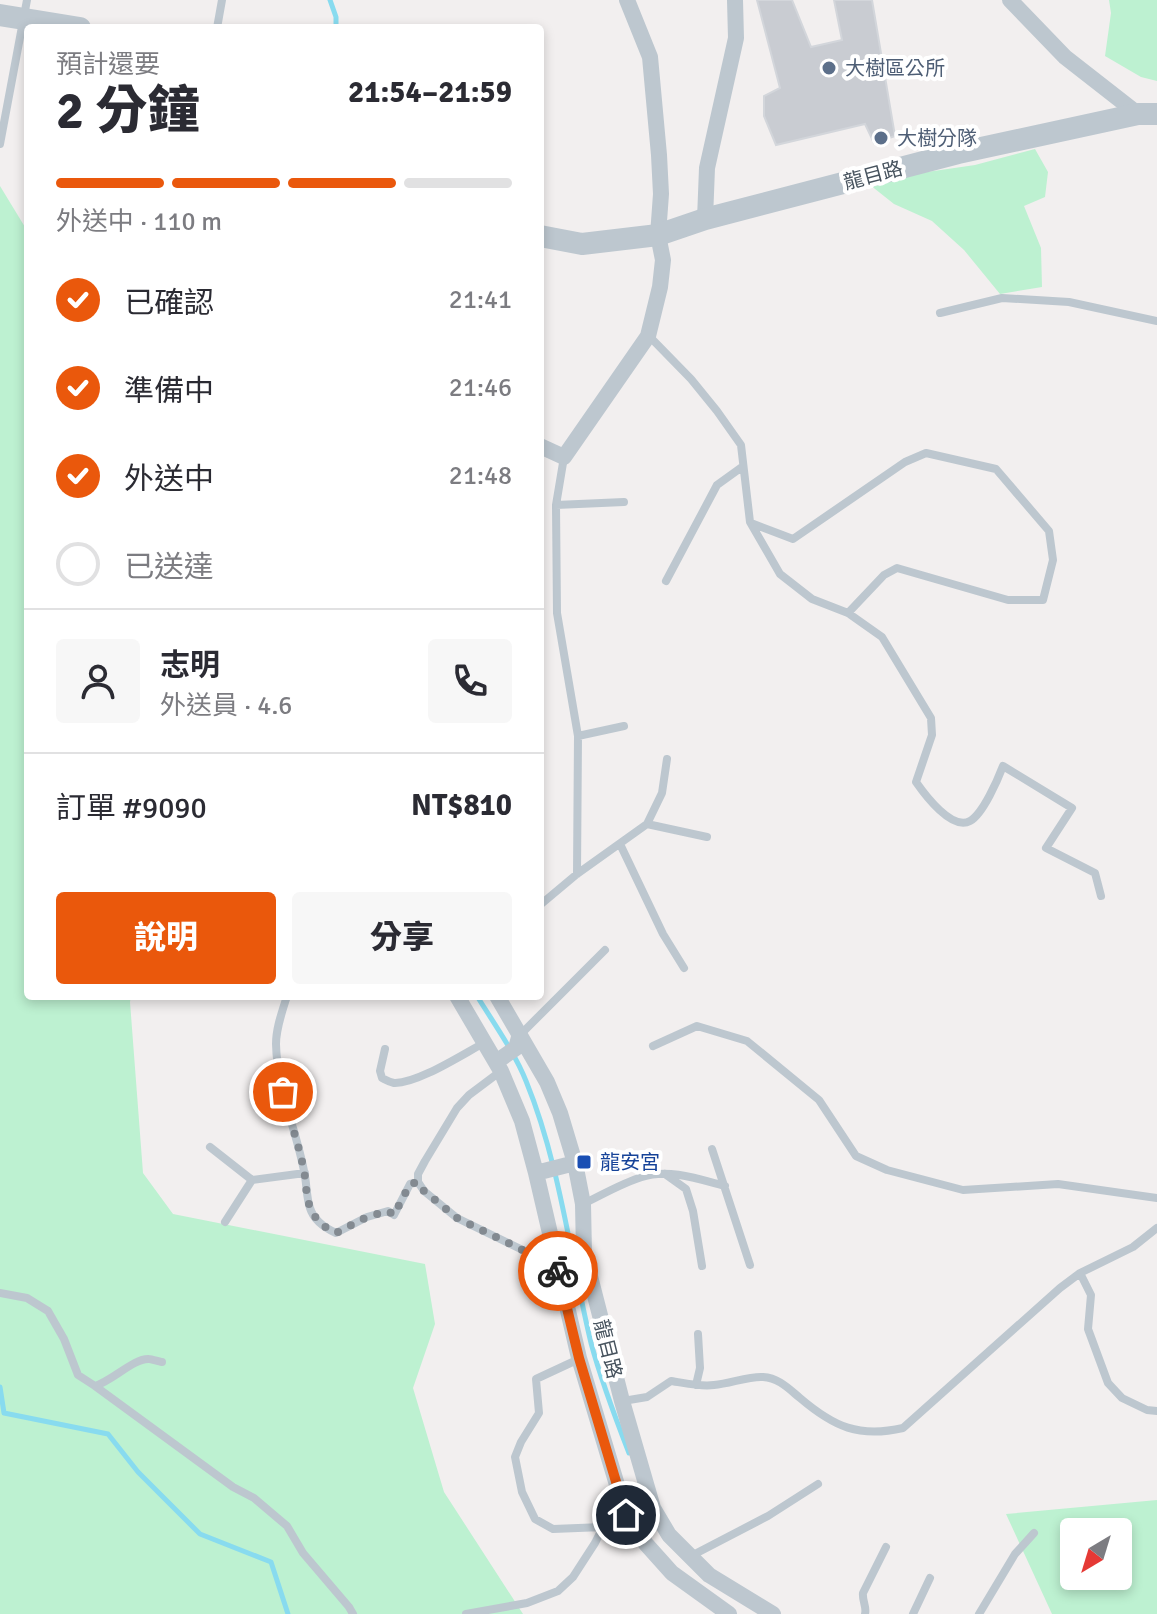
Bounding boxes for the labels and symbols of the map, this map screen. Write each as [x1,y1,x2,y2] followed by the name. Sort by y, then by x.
[845,56,945,81] place label: 大樹區公所
[820,59,838,77] marker: 大樹區公所
[897,126,977,151] place label: 大樹分隊
[872,129,890,147] marker: 大樹分隊
[841,156,905,195] street label: 龍目路
[249,1058,317,1126] pin
[600,1150,660,1175] place label: 龍安宮
[575,1153,593,1171] marker: 龍安宮
[518,1231,598,1311] courier
[588,1317,627,1381] street label: 龍目路
[592,1481,660,1549] pin
[1060,1518,1132,1590] north arrow

